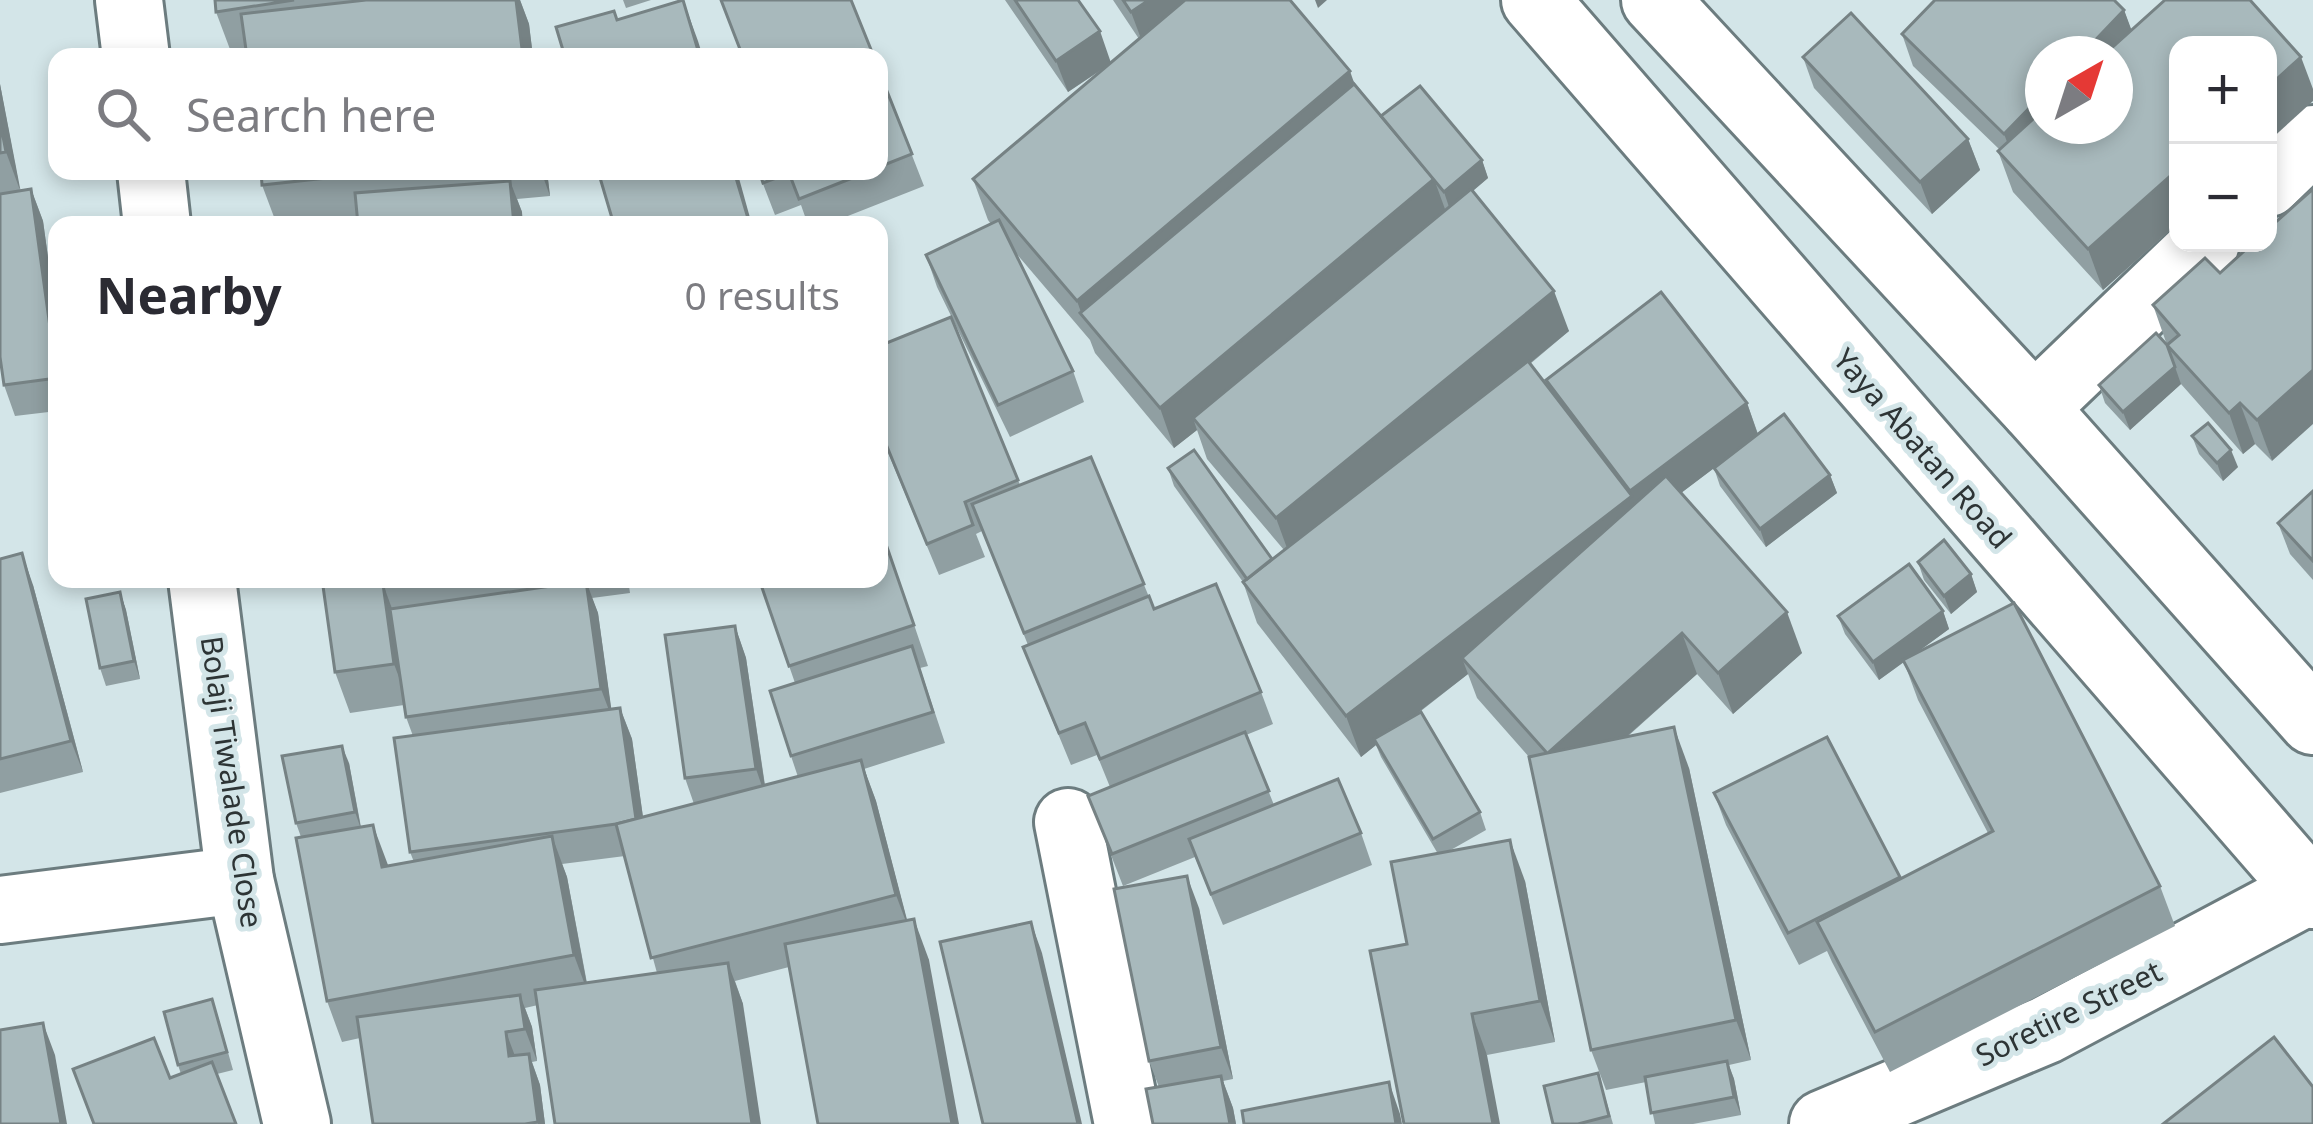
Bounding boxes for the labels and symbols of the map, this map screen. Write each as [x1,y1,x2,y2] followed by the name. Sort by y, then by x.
[2025,36,2133,144] north arrow
[1825,339,2022,557] street label: Yaya Abatan Road
[192,633,273,930] street label: Bolaji Tiwalade Close
[1969,950,2168,1075] street label: Soretire Street

